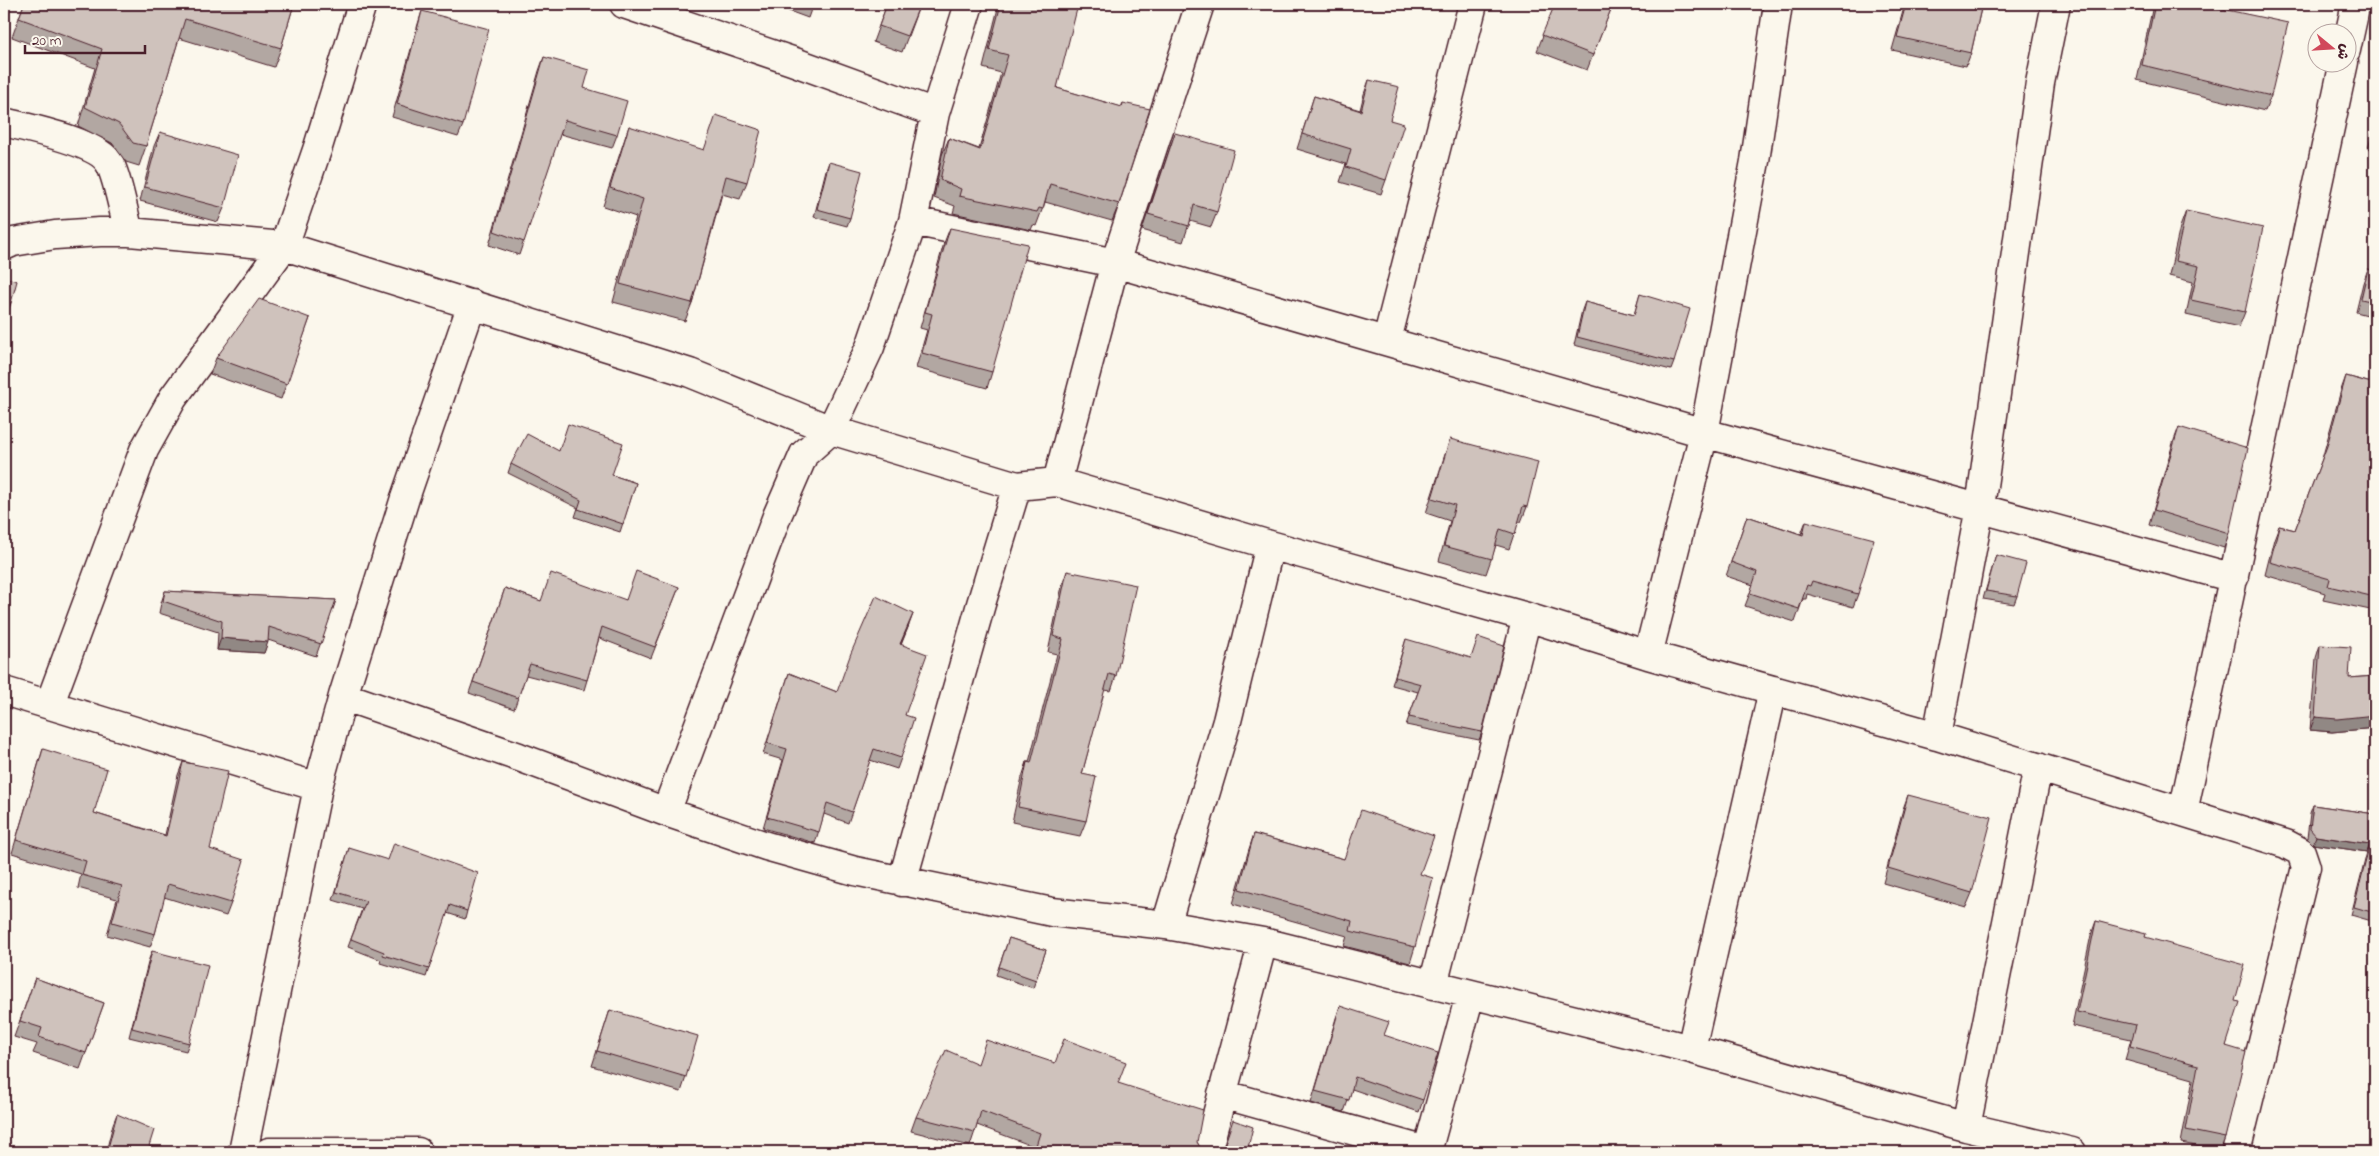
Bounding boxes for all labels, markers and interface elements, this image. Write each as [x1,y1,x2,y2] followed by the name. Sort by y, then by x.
[25,22,145,54] scale bar
[2306,22,2356,72] north arrow
[32,30,62,52] text: 20 m
[2331,41,2355,62] text: ش

